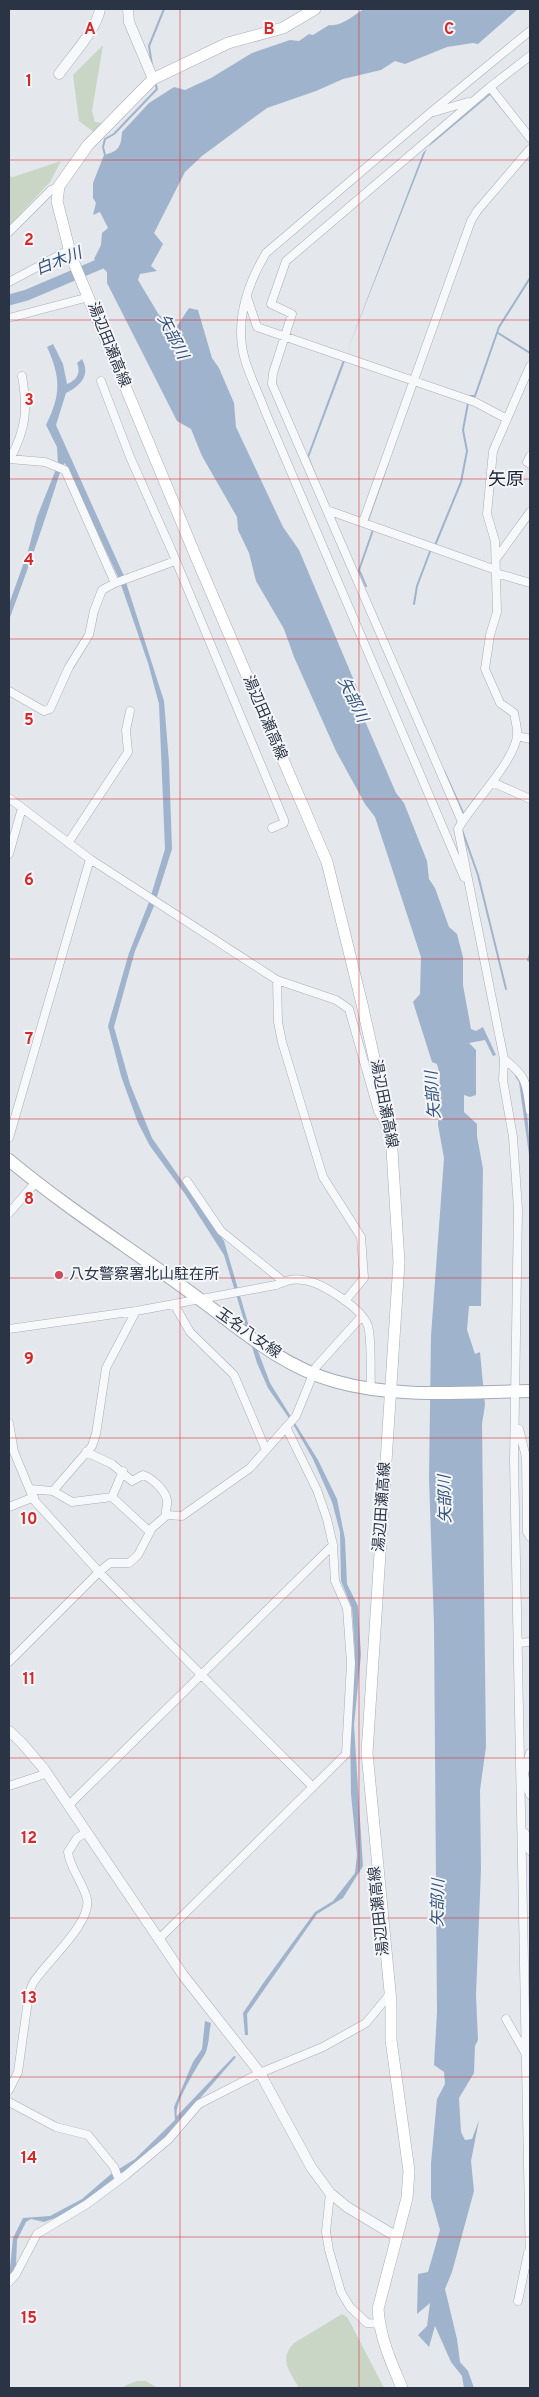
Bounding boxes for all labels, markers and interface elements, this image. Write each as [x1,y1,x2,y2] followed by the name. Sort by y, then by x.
[84,20,96,40] text: A
[263,20,275,40] text: B
[444,20,454,40] text: C
[26,72,32,92] text: 1
[24,231,34,251] text: 2
[33,243,87,280] water label: 白木川
[82,300,134,390] street label: 湯辺田瀬高線
[152,311,193,365] water label: 矢部川
[24,391,34,411] text: 3
[488,469,524,492] district label: 矢原
[24,551,34,571] text: 4
[238,673,290,763] street label: 湯辺田瀬高線
[332,674,372,728] water label: 矢部川
[24,711,34,731] text: 5
[24,871,34,891] text: 6
[25,1030,33,1050] text: 7
[365,1058,401,1150] street label: 湯辺田瀬高線
[422,1068,446,1120] water label: 矢部川
[24,1190,34,1210] text: 8
[69,1265,219,1285] place label: 八女警察署北山駐在所
[53,1269,65,1281] marker: 八女警察署北山駐在所
[212,1305,284,1363] street label: 玉名八女線
[24,1350,34,1370] text: 9
[370,1461,396,1553] street label: 湯辺田瀬高線
[436,1473,456,1523] water label: 矢部川
[21,1510,37,1530] text: 10
[23,1670,35,1690] text: 11
[21,1829,37,1849] text: 12
[366,1865,394,1957] street label: 湯辺田瀬高線
[429,1877,449,1927] water label: 矢部川
[21,1989,37,2009] text: 13
[21,2149,37,2169] text: 14
[21,2309,37,2329] text: 15

